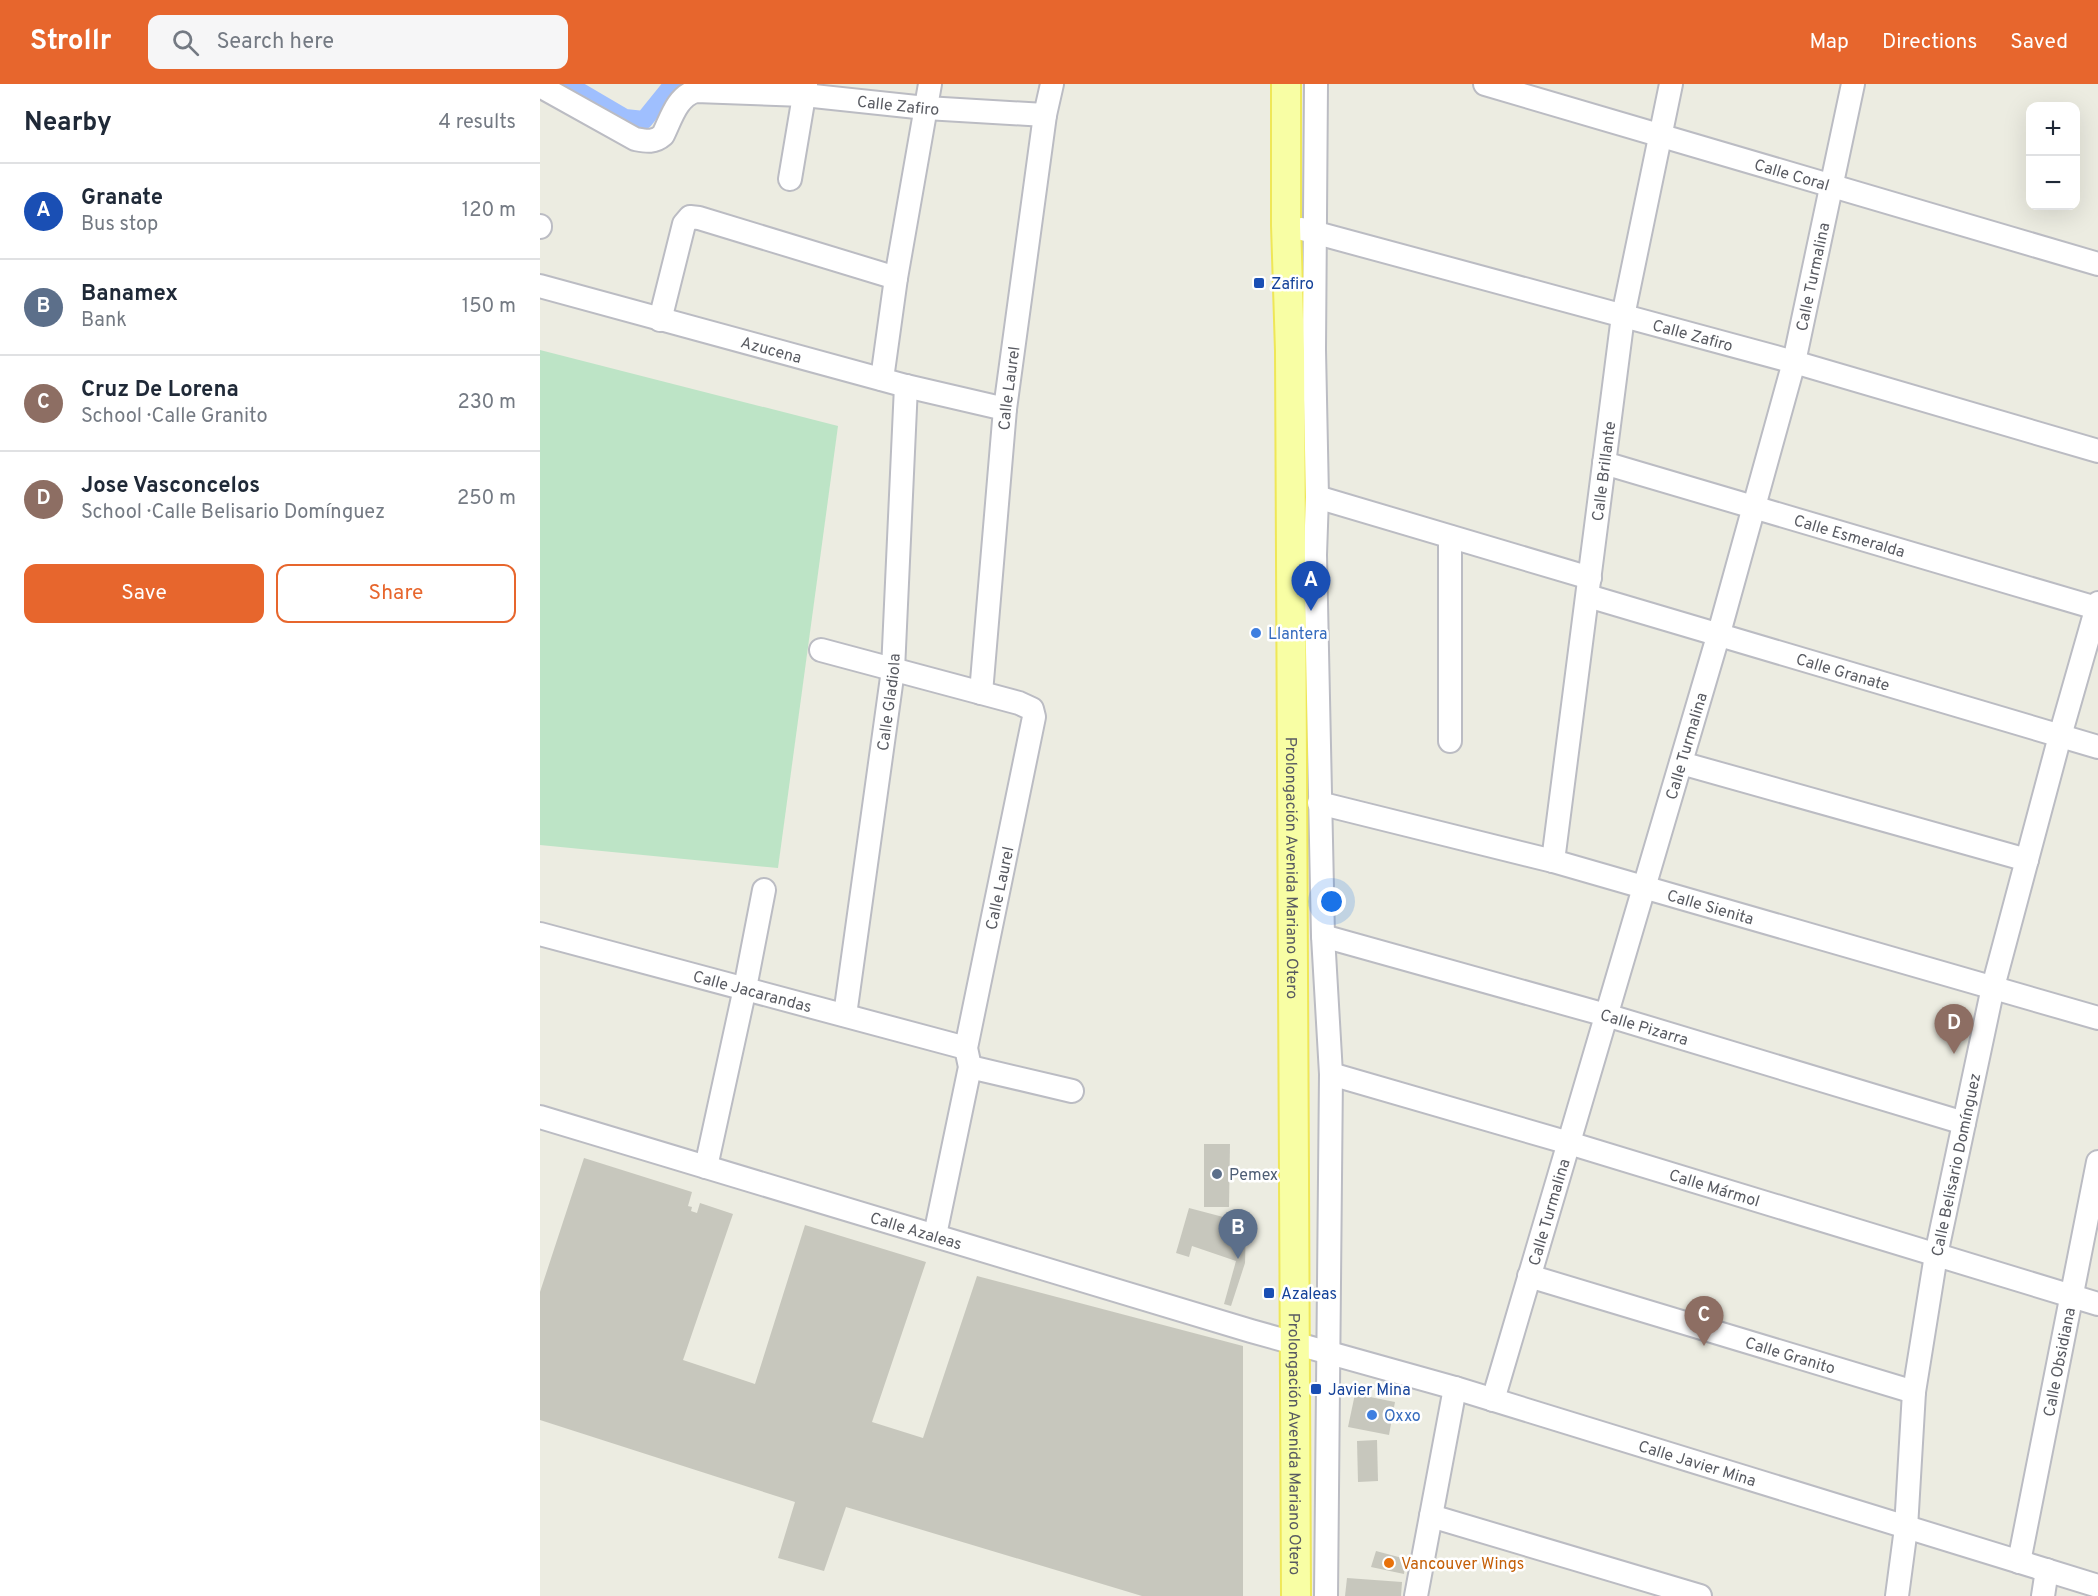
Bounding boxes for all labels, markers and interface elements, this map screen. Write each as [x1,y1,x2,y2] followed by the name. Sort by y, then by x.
[148,15,568,69] search box
[30,24,112,60] text: Strollr
[169,26,202,59] icon: search
[217,29,334,56] text: Search here
[1809,29,1849,56] text: Map
[1882,29,1977,56] text: Directions
[2010,29,2068,56] text: Saved
[856,93,940,121] street label: Calle Zafiro
[2026,102,2080,210] map controls
[2026,102,2080,156] button: +
[24,107,112,140] text: Nearby
[439,110,516,136] text: 4 results
[1752,156,1831,197] street label: Calle Coral
[2026,156,2080,210] button: −
[81,185,163,212] text: Granate
[36,198,51,224] text: A
[462,198,516,224] text: 120 m
[81,212,158,238] text: Bus stop
[1793,221,1835,333] street label: Calle Turmalina
[1271,275,1314,295] place label: Zafiro
[1252,276,1266,290] marker: Zafiro
[81,281,178,308] text: Banamex
[37,294,50,320] text: B
[462,294,516,320] text: 150 m
[81,308,127,334] text: Bank
[1650,316,1735,357] street label: Calle Zafiro
[738,333,804,369] street label: Azucena
[995,345,1025,431] street label: Calle Laurel
[81,377,239,404] text: Cruz De Lorena
[37,390,50,416] text: C
[457,390,516,416] text: 230 m
[81,404,268,430] text: School · Calle Granito
[1589,420,1621,523] street label: Calle Brillante
[81,473,260,500] text: Jose Vasconcelos
[36,486,51,512] text: D
[457,486,516,512] text: 250 m
[81,500,385,526] text: School · Calle Belisario Domínguez
[1791,511,1907,563] street label: Calle Esmeralda
[1292,562,1330,611] pin: A
[24,564,264,623] button: Save
[276,564,516,623] button: Share
[1268,625,1328,645] place label: Llantera
[1249,626,1263,640] marker: Llantera
[1793,650,1892,697] street label: Calle Granate
[874,653,906,752] street label: Calle Gladiola
[1662,690,1713,802] street label: Calle Turmalina
[1280,737,1301,999] street label: Prolongación Avenida Mariano Otero
[982,845,1020,932] street label: Calle Laurel
[1664,886,1756,930] street label: Calle Sienita
[1317,887,1346,916] your location
[690,967,814,1018] street label: Calle Jacarandas
[1934,1004,1974,1054] pin: D
[1598,1006,1690,1051] street label: Calle Pizarra
[1928,1071,1986,1259] street label: Calle Belisario Domínguez
[1525,1157,1576,1269] street label: Calle Turmalina
[1229,1166,1278,1186] place label: Pemex
[1666,1166,1762,1212] street label: Calle Mármol
[1210,1167,1224,1181] marker: Pemex
[867,1209,964,1255] street label: Calle Azaleas
[1218,1210,1258,1259] pin: B
[1281,1285,1337,1305] place label: Azaleas
[1262,1286,1276,1300] marker: Azaleas
[1684,1296,1724,1346] pin: C
[2040,1306,2081,1419] street label: Calle Obsidiana
[1283,1313,1304,1575] street label: Prolongación Avenida Mariano Otero
[1742,1334,1837,1380] street label: Calle Granito
[1328,1381,1411,1401] place label: Javier Mina
[1309,1382,1323,1396] marker: Javier Mina
[1384,1407,1421,1427] place label: Oxxo
[1365,1408,1379,1422] marker: Oxxo
[1636,1437,1758,1492] street label: Calle Javier Mina
[1401,1555,1524,1575] place label: Vancouver Wings
[1382,1556,1396,1570] marker: Vancouver Wings

